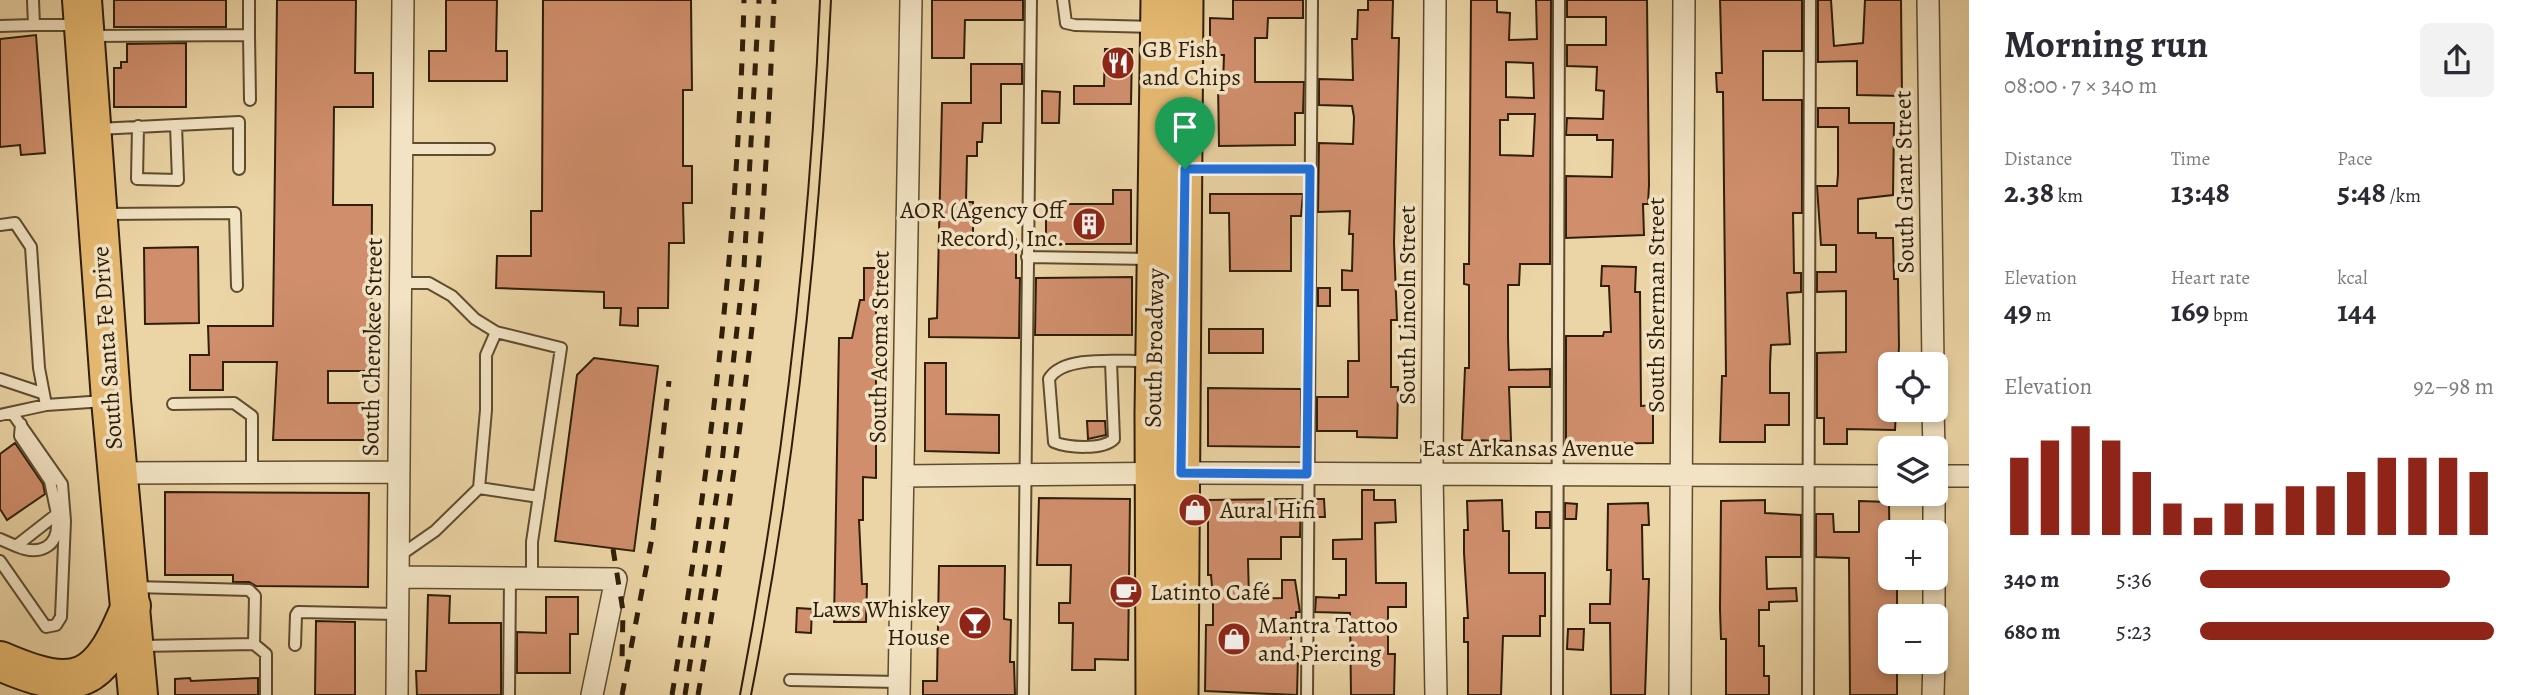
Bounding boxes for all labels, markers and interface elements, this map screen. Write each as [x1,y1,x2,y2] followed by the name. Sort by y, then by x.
[2004,18,2208,70] text: Morning run
[2420,23,2494,97] button: share
[1142,33,1241,93] place label: GB Fish and Chips
[1099,44,1137,82] restaurant icon: GB Fish and Chips
[2004,70,2157,101] text: 08:00 · 7 × 340 m
[1886,90,1922,274] street label: South Grant Street
[1155,97,1215,169] pin
[1166,108,1204,146] icon: arrive
[2004,146,2072,172] text: Distance
[2171,146,2210,172] text: Time
[2337,146,2373,172] text: Pace
[2004,172,2054,212] text: 2.38
[2171,172,2230,212] text: 13:48
[2337,172,2386,212] text: 5:48
[2054,183,2083,209] text: km
[2386,183,2421,209] text: /km
[899,194,1067,254] place label: AOR (Agency Off Record), Inc.
[1640,197,1672,413] street label: South Sherman Street
[1070,205,1108,243] building icon: AOR (Agency Off Record), Inc.
[1391,205,1423,405] street label: South Lincoln Street
[354,237,390,457] street label: South Cherokee Street
[84,245,130,451] street label: South Santa Fe Drive
[861,250,897,444] street label: South Acoma Street
[2004,265,2077,291] text: Elevation
[2171,265,2250,291] text: Heart rate
[2337,265,2368,291] text: kcal
[1137,268,1171,428] street label: South Broadway
[2004,291,2032,331] text: 49
[2171,291,2209,331] text: 169
[2337,291,2376,331] text: 144
[2032,302,2052,328] text: m
[2209,302,2249,328] text: bpm
[1878,352,1948,674] map controls
[1878,352,1948,422] button: locate
[2004,371,2092,402] text: Elevation
[2413,371,2494,402] text: 92–98 m
[1422,432,1634,464] street label: East Arkansas Avenue
[1878,436,1948,506] button: layers
[1176,491,1214,529] shop icon: Aural Hifi
[1219,494,1316,526] place label: Aural Hifi
[1878,520,1948,590] button: +
[2004,564,2060,595] text: 340 m
[2116,564,2152,595] text: 5:36
[1107,573,1145,611] cafe icon: Latinto Café
[1150,576,1270,608] place label: Latinto Café
[812,593,950,653] place label: Laws Whiskey House
[956,604,994,642] bar icon: Laws Whiskey House
[1878,604,1948,674] button: −
[1258,609,1398,669] place label: Mantra Tattoo and Piercing
[2004,616,2061,647] text: 680 m
[2116,616,2152,647] text: 5:23
[1215,620,1253,658] shop icon: Mantra Tattoo and Piercing

